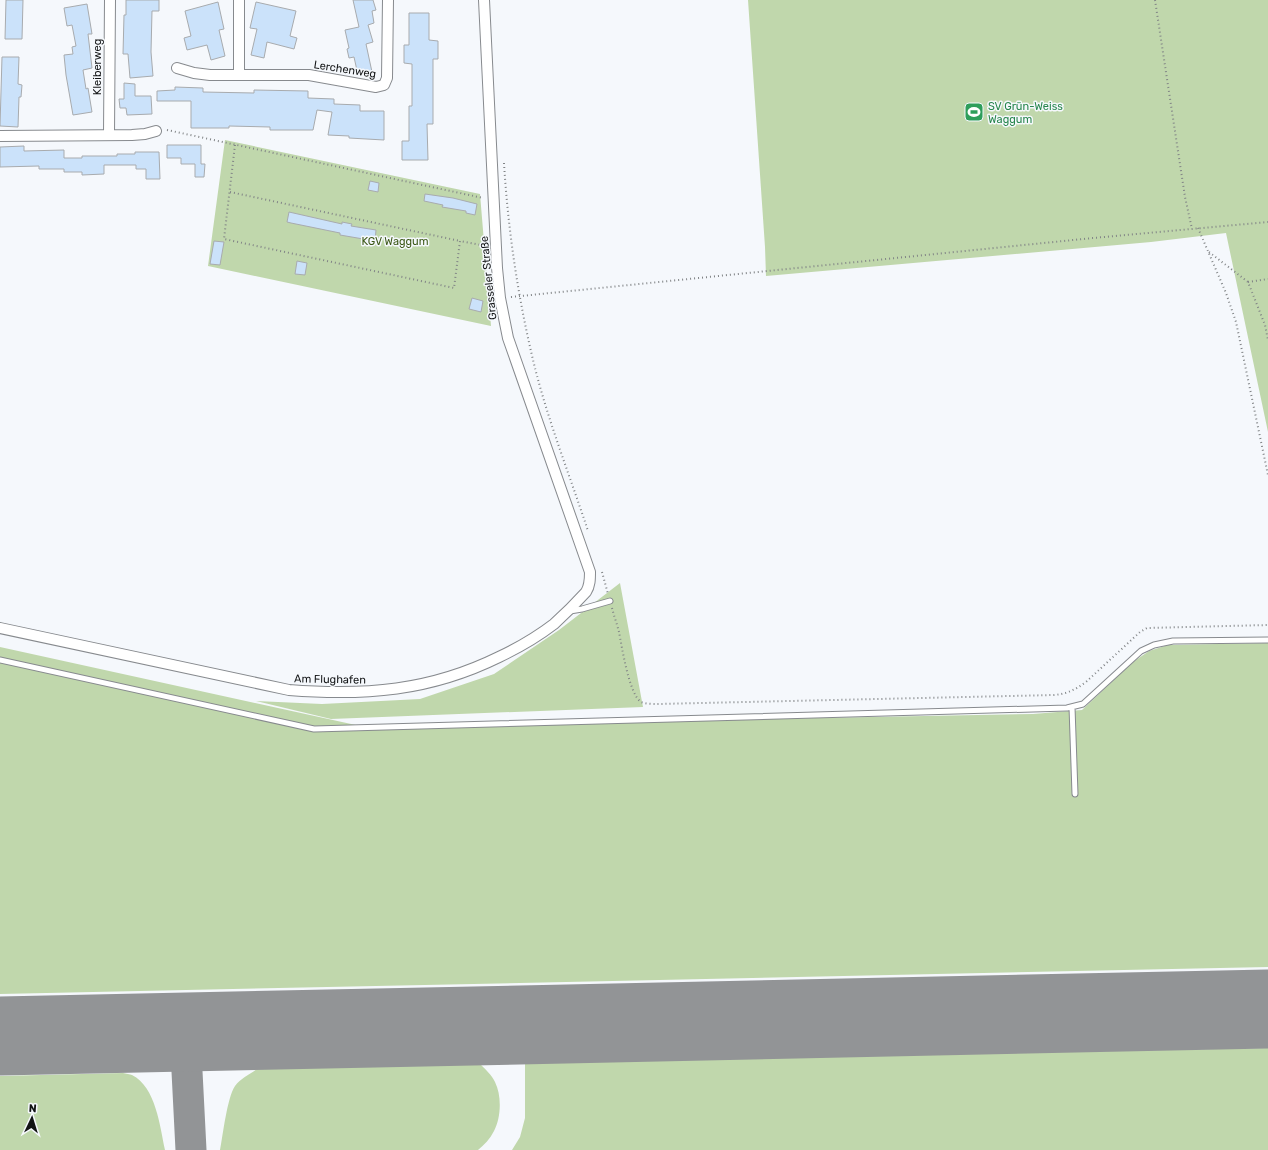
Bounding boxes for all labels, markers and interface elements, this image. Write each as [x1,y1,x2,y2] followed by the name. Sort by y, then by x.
[91,39,104,95] street label: Kleiberweg
[313,58,377,81] street label: Lerchenweg
[988,100,1063,126] place label: SV Grün-Weiss Waggum
[963,101,985,123] sports icon: SV Grün-Weiss Waggum
[361,235,429,248] park label: KGV Waggum
[478,235,499,321] street label: Grasseler Straße
[294,672,366,687] street label: Am Flughafen
[12,1098,52,1138] north arrow
[28,1102,37,1115] text: N

